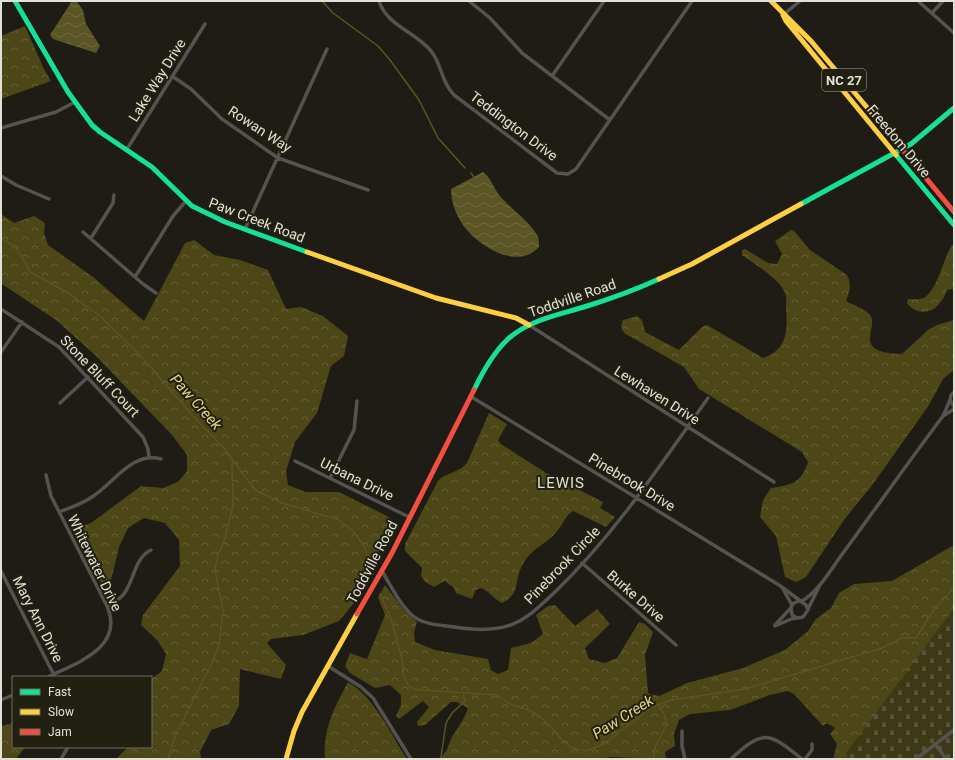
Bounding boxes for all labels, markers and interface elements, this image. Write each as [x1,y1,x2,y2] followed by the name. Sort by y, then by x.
[125,36,189,124] street label: Lake Way Drive
[822,69,866,91] road number: NC 27
[467,88,561,164] street label: Teddington Drive
[864,101,934,181] street label: Freedom Drive
[225,103,295,156] street label: Rowan Way
[207,194,307,246] street label: Paw Creek Road
[526,276,618,320] street label: Toddville Road
[57,332,143,420] street label: Stone Bluff Court
[611,362,703,428] street label: Lewhaven Drive
[166,370,226,434] water label: Paw Creek
[586,450,678,514] street label: Pinebrook Drive
[318,454,396,504] street label: Urbana Drive
[537,474,585,492] district label: LEWIS
[65,512,125,614] street label: Whitewater Drive
[343,518,401,606] street label: Toddville Road
[521,523,603,607] street label: Pinebrook Circle
[604,567,668,625] street label: Burke Drive
[9,573,67,665] street label: Mary Ann Drive
[12,676,152,748] legend
[48,685,71,699] text: Fast
[589,691,657,743] water label: Paw Creek
[48,705,74,719] text: Slow
[48,725,72,739] text: Jam

